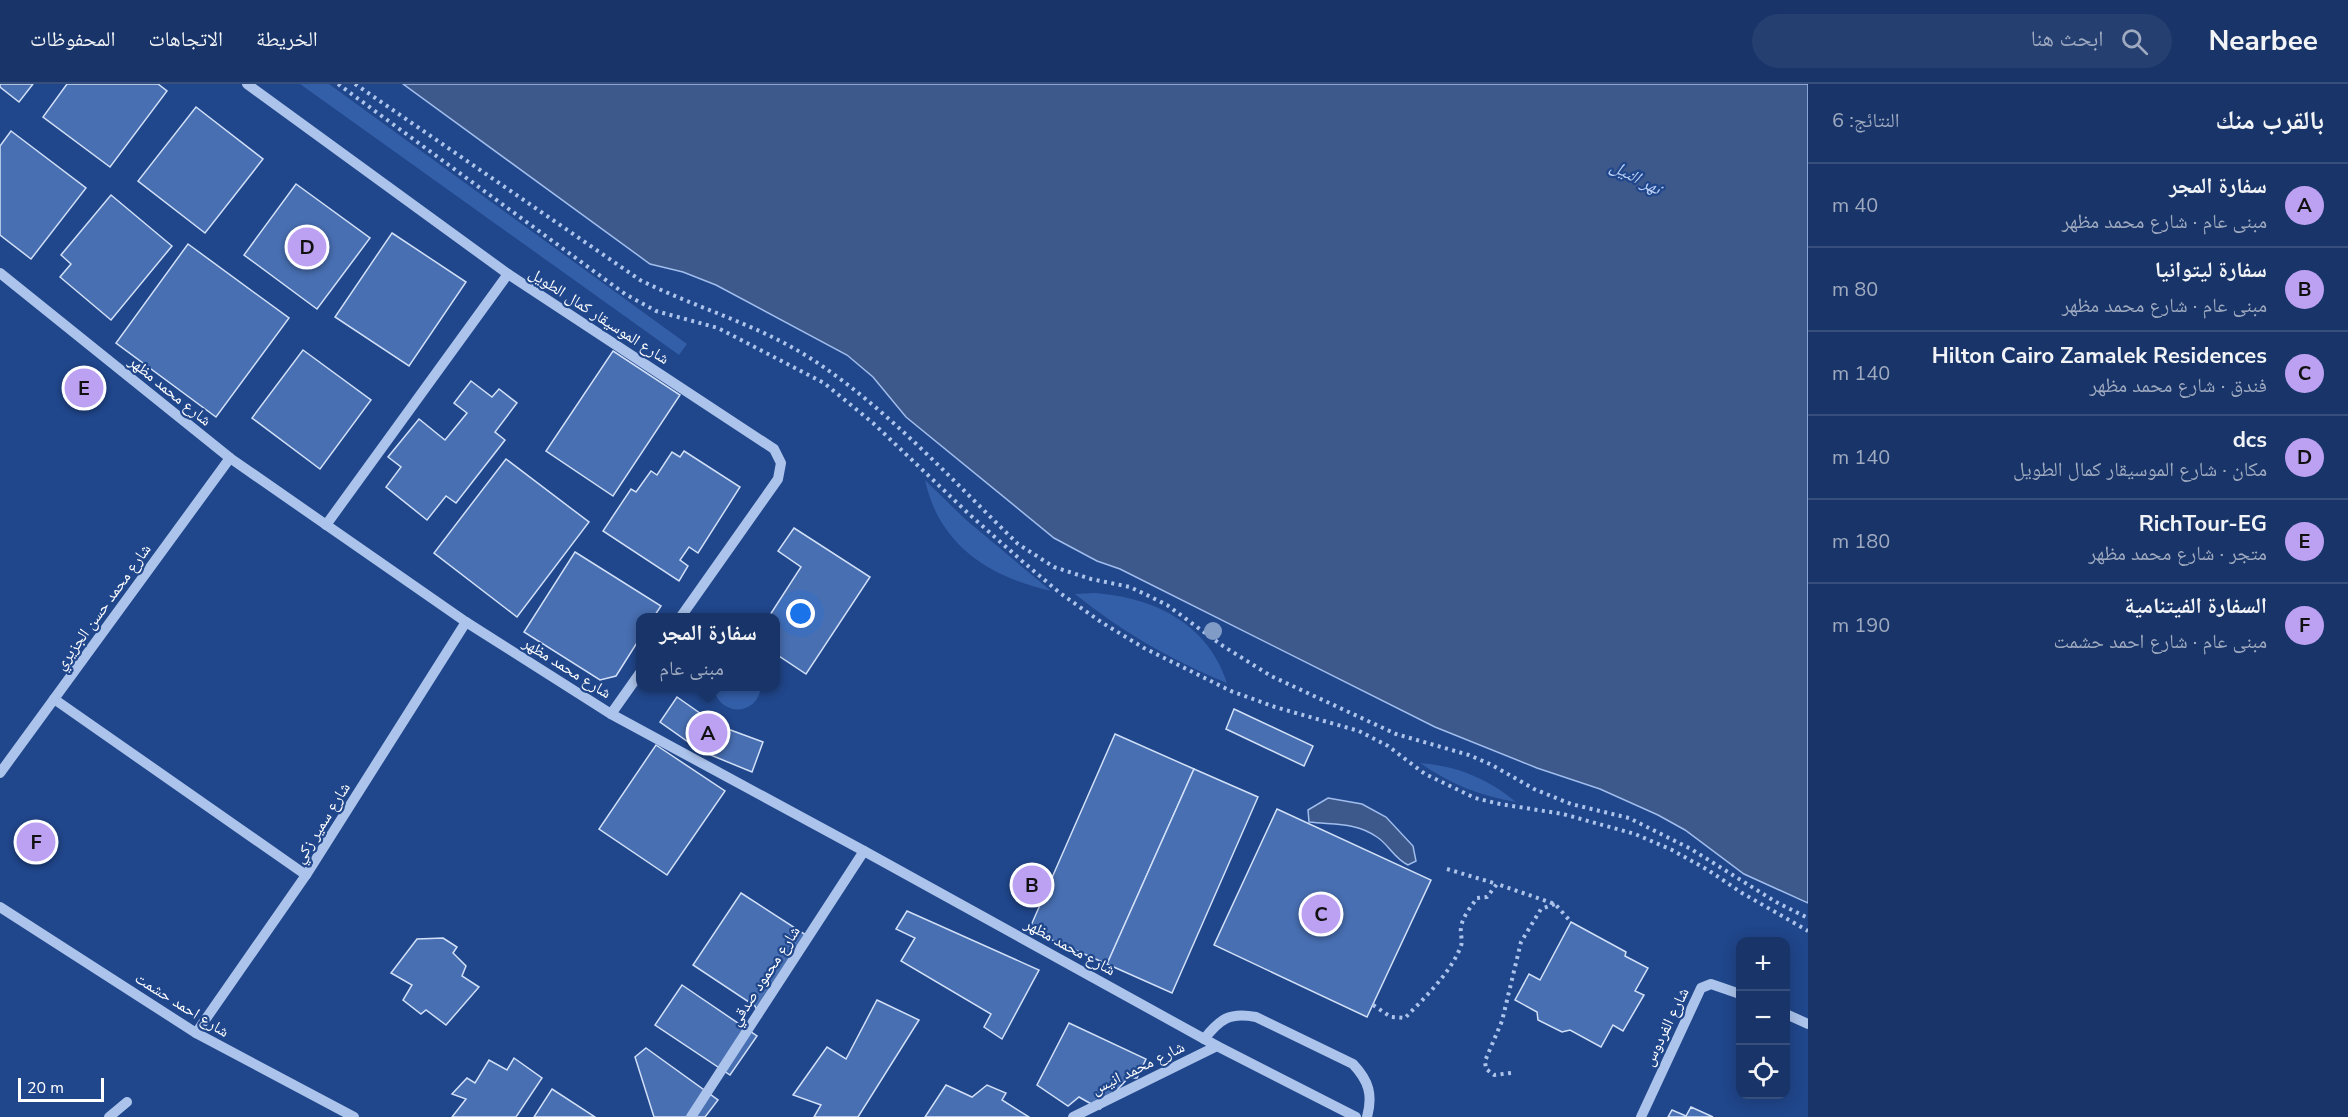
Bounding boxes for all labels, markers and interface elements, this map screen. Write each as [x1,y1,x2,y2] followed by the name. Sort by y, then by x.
[1752,14,2172,68] search box
[2208,22,2318,60] text: Nearbee
[2031,24,2103,54] text: ابحث هنا
[30,25,115,53] text: المحفوظات
[148,25,223,53] text: الاتجاهات
[256,25,318,53] text: الخريطة
[2118,25,2151,58] icon: search
[2216,103,2324,138] text: بالقرب منك
[1832,107,1900,134] text: النتائج: 6
[1606,154,1668,202] water label: نهر النيل
[2169,171,2267,201] text: سفارة المجر
[1832,192,1878,219] text: 40 m
[2297,192,2312,219] text: A
[2062,208,2267,235] text: مبنى عام · شارع محمد مظهر
[288,224,326,270] pin: D
[2155,255,2267,285] text: سفارة ليتوانيا
[525,262,673,370] street label: شارع الموسيقار كمال الطويل
[1832,276,1878,303] text: 80 m
[2298,276,2311,303] text: B
[2062,292,2267,319] text: مبنى عام · شارع محمد مظهر
[1932,341,2267,371] text: Hilton Cairo Zamalek Residences
[123,350,216,431] street label: شارع محمد مظهر
[1832,360,1890,387] text: 140 m
[2298,360,2311,387] text: C
[64,366,104,410] pin: E
[2090,372,2267,399] text: فندق · شارع محمد مظهر
[2233,425,2267,455] text: dcs
[1832,444,1890,471] text: 140 m
[2297,444,2312,471] text: D
[2013,456,2267,483] text: مكان · شارع الموسيقار كمال الطويل
[2139,509,2267,539] text: RichTour-EG
[1832,528,1890,555] text: 180 m
[2299,528,2310,555] text: E
[50,539,157,675] street label: شارع محمد حسن الجزيري
[2089,540,2267,567] text: متجر · شارع محمد مظهر
[2124,591,2267,621] text: السفارة الفيتنامية
[786,599,815,628] your location
[1832,612,1890,639] text: 190 m
[2299,612,2310,639] text: F
[636,613,780,691] popup
[659,618,757,648] text: سفارة المجر
[2053,628,2267,655] text: مبنى عام · شارع احمد حشمت
[518,631,616,704] street label: شارع محمد مظهر
[659,655,724,682] text: مبنى عام
[688,710,728,756] pin: A
[288,778,357,868] street label: شارع سمير زكي
[16,820,56,864] pin: F
[1012,862,1052,908] pin: B
[1302,892,1340,936] pin: C
[1020,912,1119,981] street label: شارع محمد مظهر
[724,922,806,1031] street label: شارع محمود صدقي
[1736,937,1790,1099] map controls
[1736,937,1790,991] button: +
[131,967,233,1043] street label: شارع احمد حشمت
[1638,984,1694,1070] street label: شارع الفردوس
[1736,991,1790,1045] button: −
[1088,1036,1188,1100] street label: شارع محمد انيس
[1736,1045,1790,1099] button: locate
[18,1075,104,1102] scale bar
[27,1077,64,1099] text: 20 m

